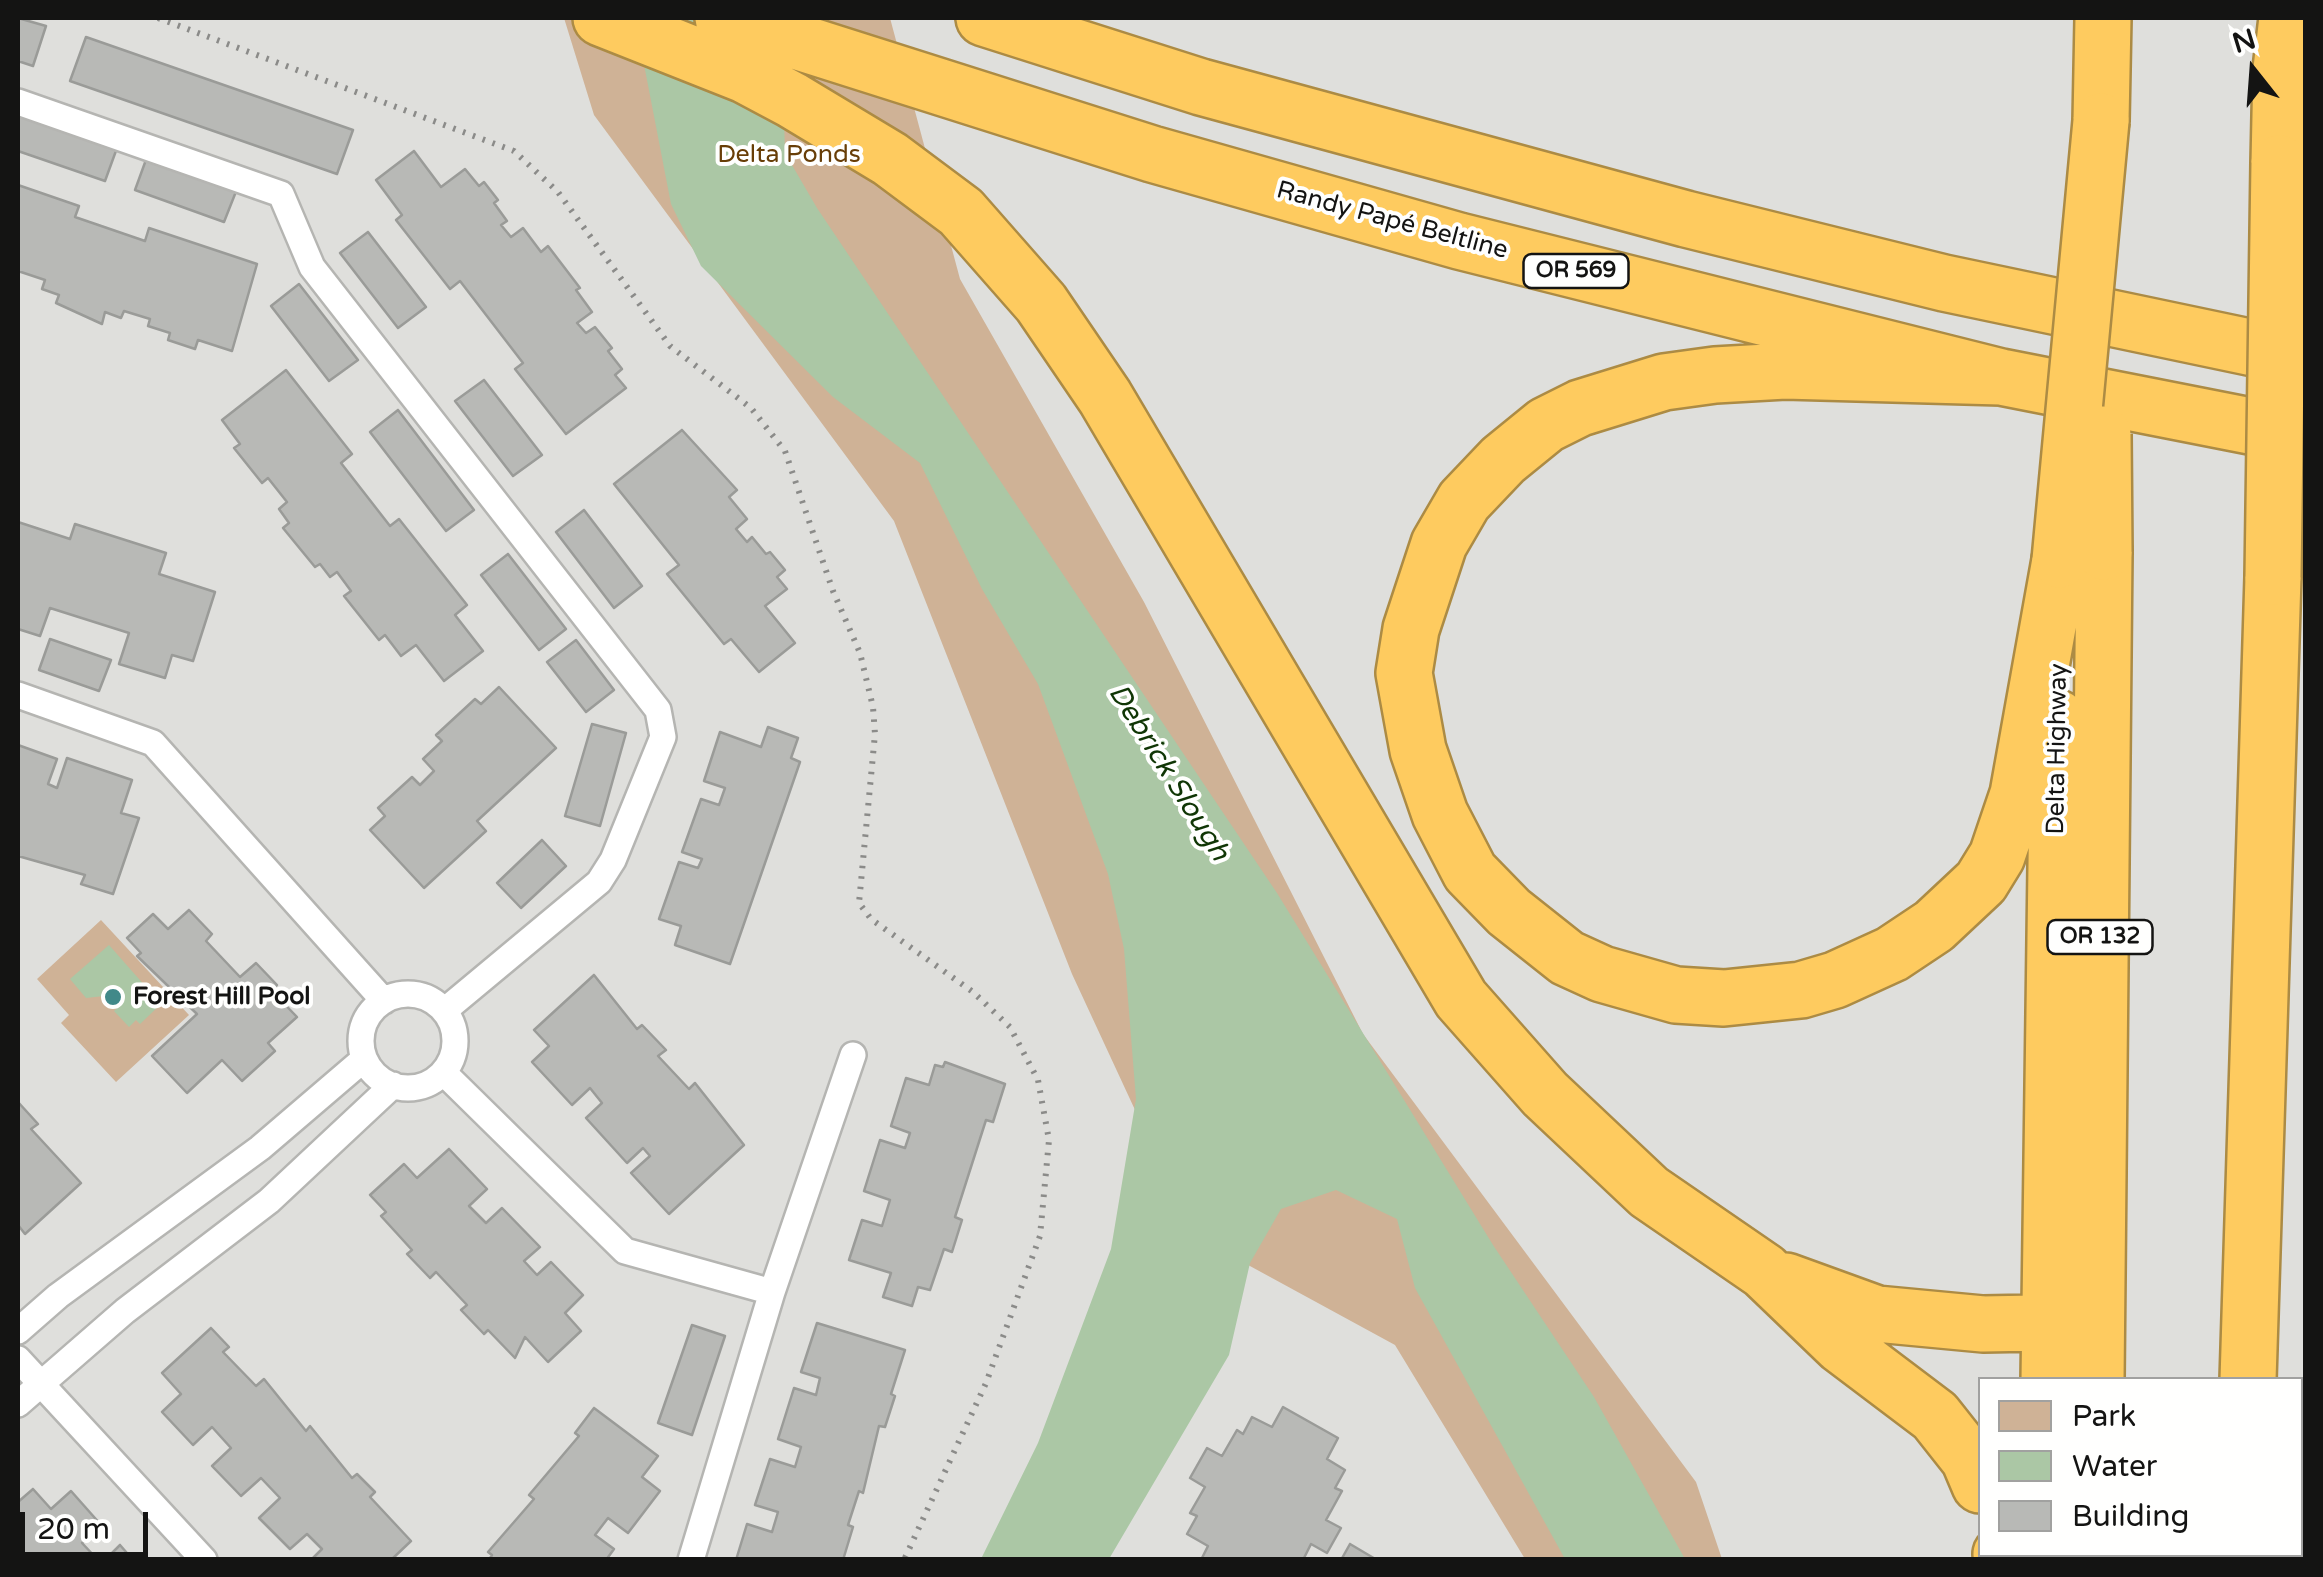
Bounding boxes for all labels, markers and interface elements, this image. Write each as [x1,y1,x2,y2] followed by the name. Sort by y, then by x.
[2203,20,2303,120] north arrow
[2229,22,2260,61] text: N
[717,140,861,170] park label: Delta Ponds
[1273,176,1511,266] street label: Randy Papé Beltline
[1524,254,1628,288] road number: OR 569
[2042,663,2074,835] street label: Delta Highway
[1100,678,1236,868] water label: Debrick Slough
[2048,920,2152,954] road number: OR 132
[133,982,311,1012] place label: Forest Hill Pool
[102,986,124,1008] marker: Forest Hill Pool
[1978,1377,2303,1557] legend
[2072,1398,2136,1435] text: Park
[2072,1448,2157,1485] text: Water
[25,1492,152,1554] scale bar
[2072,1498,2189,1535] text: Building
[37,1511,110,1548] text: 20 m

